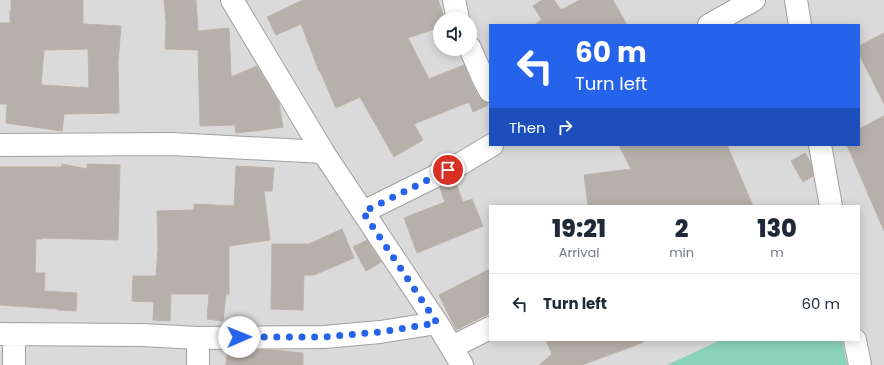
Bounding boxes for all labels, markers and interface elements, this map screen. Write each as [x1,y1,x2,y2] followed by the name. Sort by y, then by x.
[433,12,477,56] map controls
[433,12,477,56] button: sound
[575,33,647,72] text: 60 m
[509,40,561,92] icon: left
[575,71,647,96] text: Turn left
[554,116,576,138] icon: right
[509,117,546,138] text: Then
[431,153,465,187] pin
[437,159,459,181] icon: arrive
[552,212,606,245] text: 19:21
[675,212,688,245] text: 2
[757,212,797,245] text: 130
[559,243,600,262] text: Arrival
[669,243,694,262] text: min
[770,243,784,262] text: m
[509,293,531,315] icon: left
[543,293,607,314] text: Turn left
[802,293,840,314] text: 60 m
[218,316,260,358] position arrow

